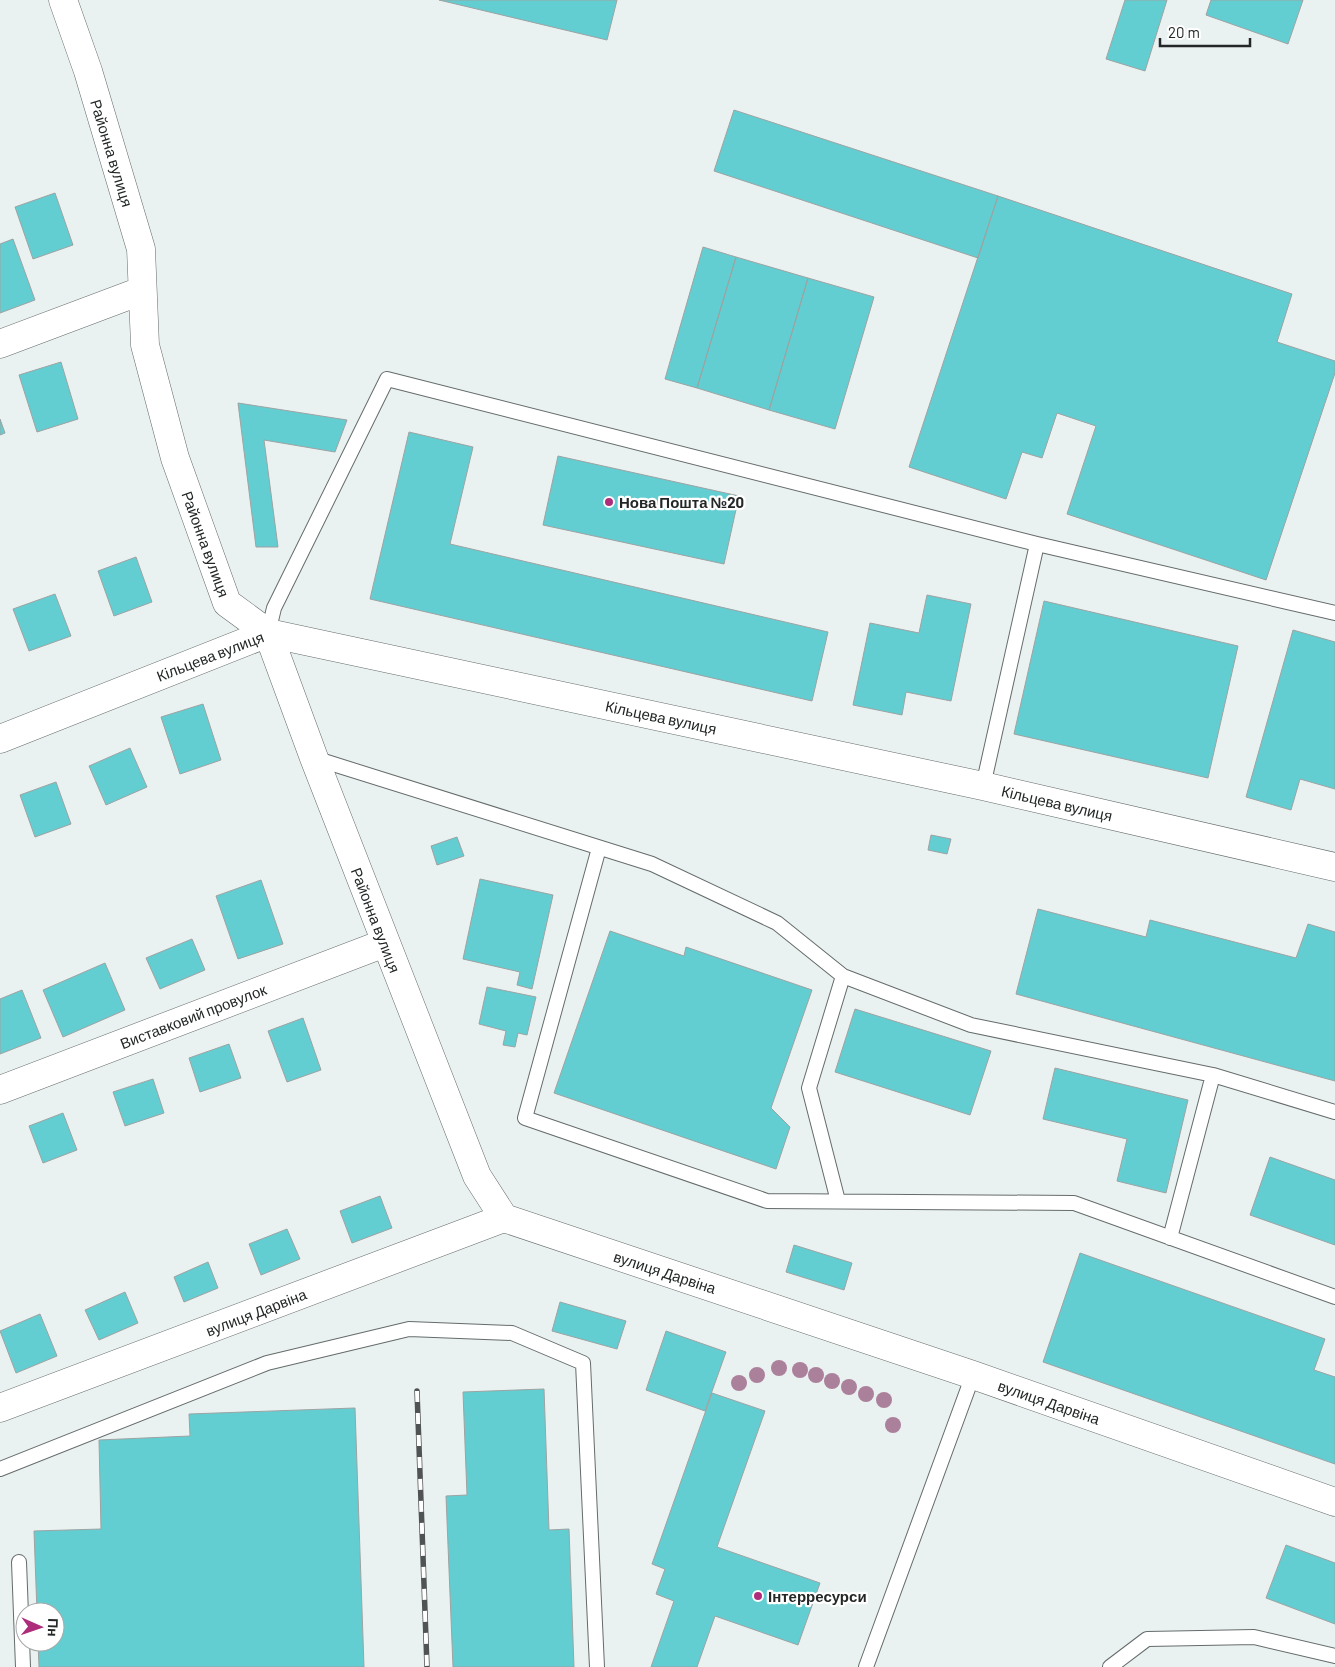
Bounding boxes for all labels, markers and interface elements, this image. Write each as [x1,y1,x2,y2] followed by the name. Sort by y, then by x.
[1160,15,1250,47] scale bar
[1168,23,1200,41] text: 20 m
[87,97,137,209] street label: Районна вулиця
[179,489,233,599] street label: Районна вулиця
[619,493,744,511] place label: Нова Пошта №20
[603,496,615,508] marker: Нова Пошта №20
[154,627,266,685] street label: Кільцева вулиця
[604,696,718,738] street label: Кільцева вулиця
[1000,781,1114,825] street label: Кільцева вулиця
[348,865,404,975] street label: Районна вулиця
[117,980,269,1052] street label: Виставковий провулок
[612,1247,719,1297] street label: вулиця Дарвіна
[203,1284,310,1339] street label: вулиця Дарвіна
[996,1376,1103,1428] street label: вулиця Дарвіна
[768,1587,867,1605] place label: Інтерресурси
[752,1590,764,1602] marker: Інтерресурси
[15,1602,65,1652] north arrow
[45,1618,62,1637] text: Пн

